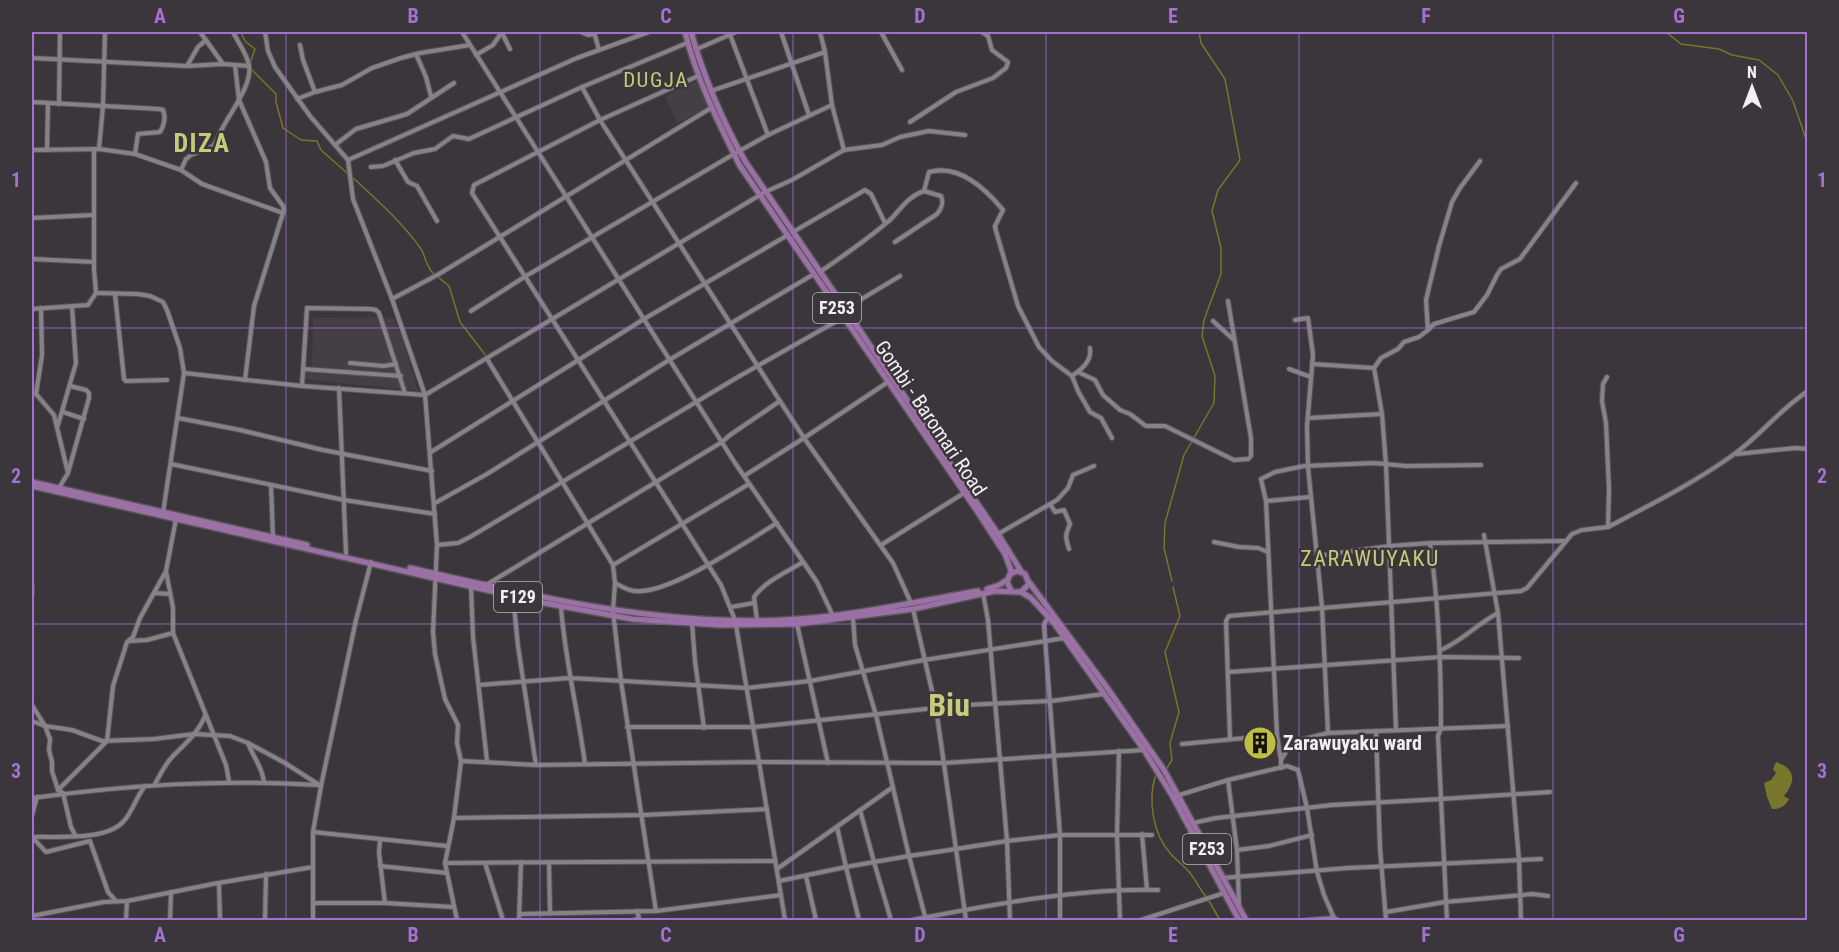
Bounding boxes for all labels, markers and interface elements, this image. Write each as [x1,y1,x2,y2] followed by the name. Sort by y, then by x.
[154,4,166,28] text: A
[407,4,419,28] text: B
[660,4,672,28] text: C
[914,4,926,28] text: D
[1168,4,1178,28] text: E
[1421,4,1431,28] text: F
[1673,4,1685,28] text: G
[1722,57,1782,117] north arrow
[1747,63,1757,82] text: N
[623,68,689,92] district label: DUGJA
[173,128,231,158] district label: DIZA
[11,168,21,192] text: 1
[1817,168,1827,192] text: 1
[813,293,861,323] road number: F253
[870,336,992,500] street label: Gombi - Baromari Road
[11,464,21,488] text: 2
[1817,464,1827,488] text: 2
[1300,546,1440,571] district label: ZARAWUYAKU
[494,582,542,612] road number: F129
[928,686,970,724] district label: Biu
[1242,725,1278,761] building icon: Zarawuyaku ward
[1283,731,1422,755] place label: Zarawuyaku ward
[11,759,21,783] text: 3
[1817,759,1827,783] text: 3
[1183,834,1231,864] road number: F253
[154,923,166,947] text: A
[407,923,419,947] text: B
[660,923,672,947] text: C
[914,923,926,947] text: D
[1168,923,1178,947] text: E
[1421,923,1431,947] text: F
[1673,923,1685,947] text: G

